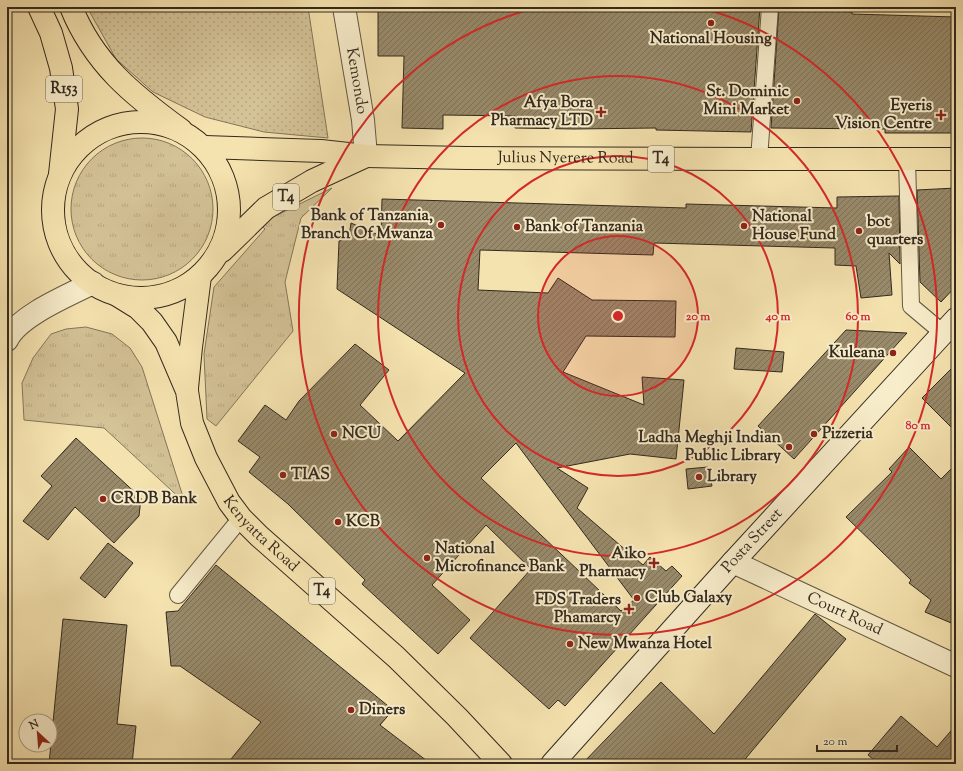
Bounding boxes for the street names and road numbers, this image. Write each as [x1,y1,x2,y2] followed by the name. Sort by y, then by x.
[340,46,373,116] street label: Kemondo
[46,76,82,102] road number: R153
[648,146,674,172] road number: T4
[497,147,634,170] street label: Julius Nyerere Road
[273,184,299,210] road number: T4
[217,491,304,578] street label: Kenyatta Road
[717,503,789,578] street label: Posta Street
[309,578,335,604] road number: T4
[803,586,886,642] street label: Court Road

